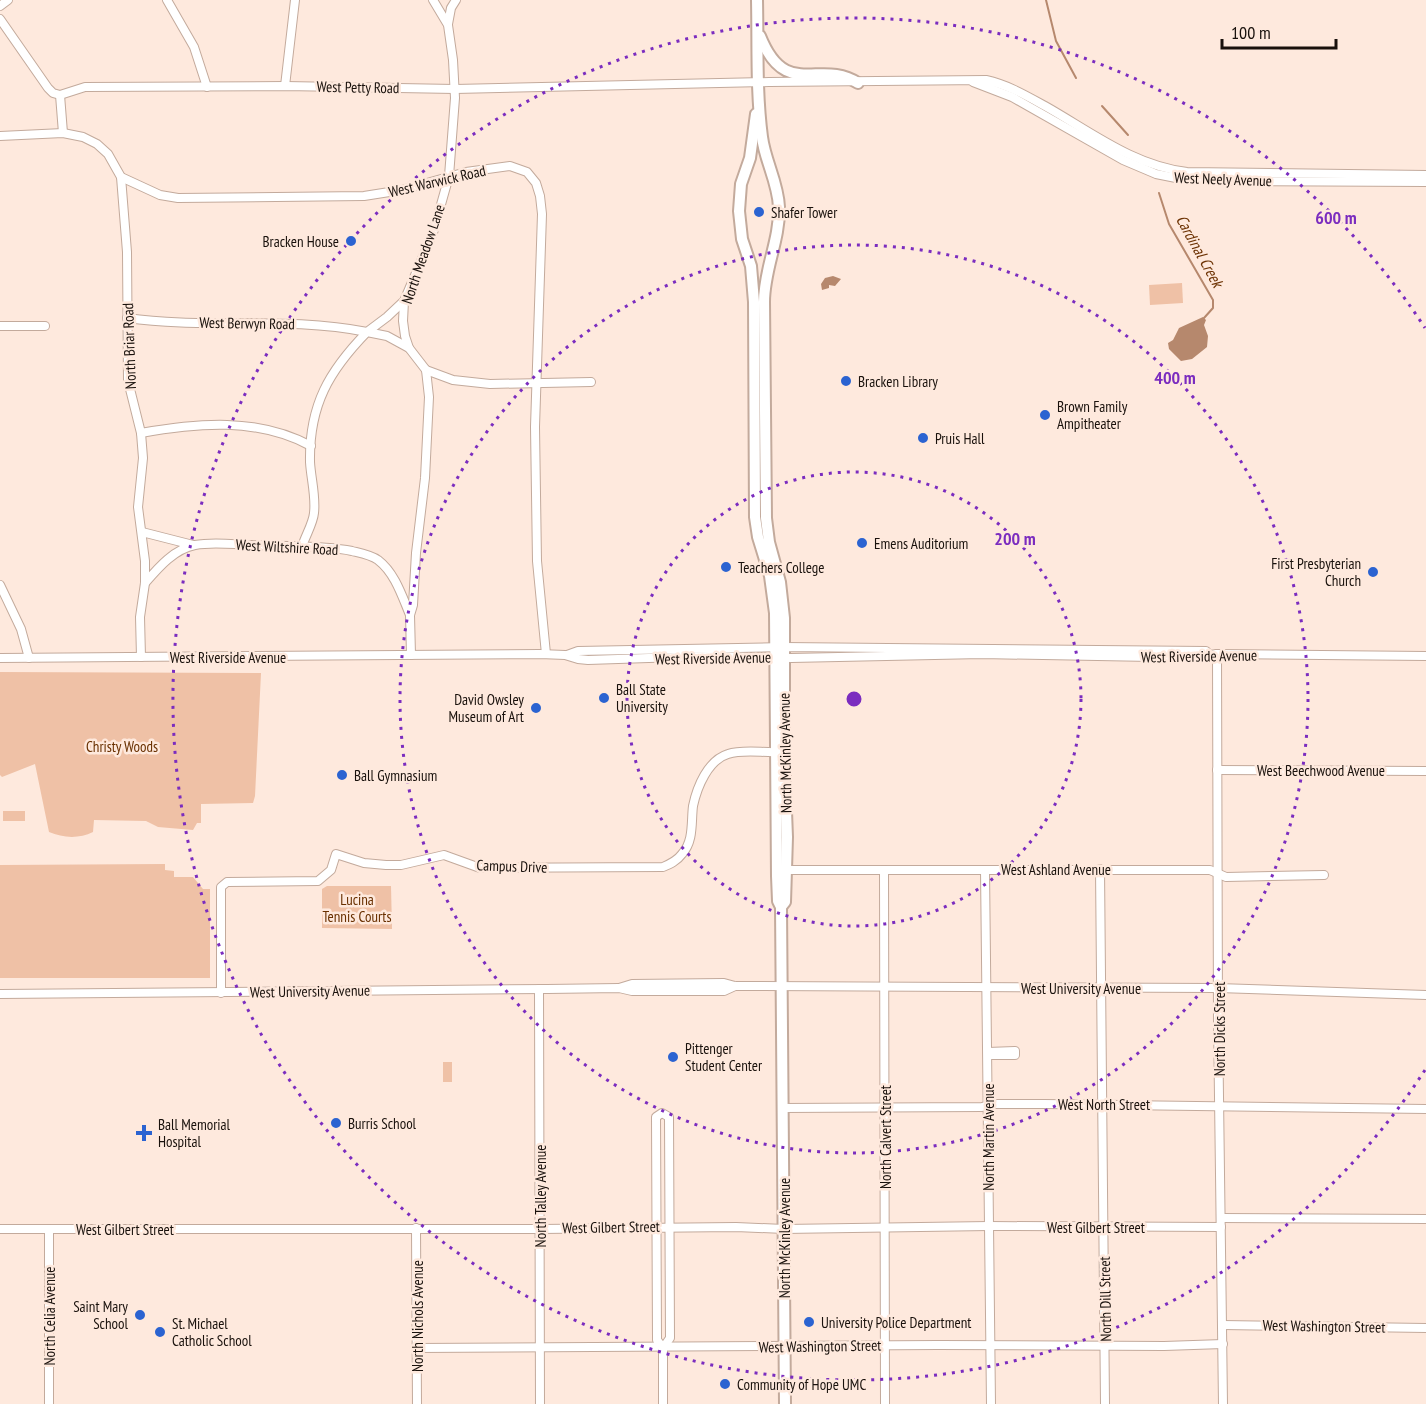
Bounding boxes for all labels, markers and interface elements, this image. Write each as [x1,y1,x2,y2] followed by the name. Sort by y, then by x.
[1222,12,1336,50] scale bar
[1231,21,1271,44] text: 100 m
[316,77,400,97] street label: West Petty Road
[387,161,487,201] street label: West Warwick Road
[1174,168,1272,190] street label: West Neely Avenue
[397,202,449,306] street label: North Meadow Lane
[771,203,838,222] place label: Shafer Tower
[752,205,766,219] marker: Shafer Tower
[1315,206,1357,229] text: 600 m
[1172,211,1229,292] water label: Cardinal Creek
[263,232,339,251] place label: Bracken House
[344,234,358,248] marker: Bracken House
[118,303,140,389] street label: North Briar Road
[199,313,295,333] street label: West Berwyn Road
[1154,366,1196,389] text: 400 m
[858,372,938,391] place label: Bracken Library
[839,374,853,388] marker: Bracken Library
[1057,397,1128,433] place label: Brown Family Ampitheater
[1038,408,1052,422] marker: Brown Family Ampitheater
[935,429,985,448] place label: Pruis Hall
[916,431,930,445] marker: Pruis Hall
[994,527,1036,550] text: 200 m
[874,534,968,553] place label: Emens Auditorium
[235,535,339,559] street label: West Wiltshire Road
[855,536,869,550] marker: Emens Auditorium
[1271,554,1361,590] place label: First Presbyterian Church
[738,558,825,577] place label: Teachers College
[719,560,733,574] marker: Teachers College
[1366,565,1380,579] marker: First Presbyterian Church
[1141,645,1257,667] street label: West Riverside Avenue
[655,647,771,669] street label: West Riverside Avenue
[170,648,286,667] street label: West Riverside Avenue
[616,680,668,716] place label: Ball State University
[844,689,864,709] centre of rings
[449,690,524,726] place label: David Owsley Museum of Art
[597,691,611,705] marker: Ball State University
[774,693,796,813] street label: North McKinley Avenue
[529,701,543,715] marker: David Owsley Museum of Art
[86,737,158,756] park label: Christy Woods
[1257,761,1385,780] street label: West Beechwood Avenue
[354,766,437,785] place label: Ball Gymnasium
[335,768,349,782] marker: Ball Gymnasium
[476,855,548,877] street label: Campus Drive
[1001,860,1111,879] street label: West Ashland Avenue
[322,890,392,926] park label: Lucina Tennis Courts
[1021,979,1141,998] street label: West University Avenue
[250,980,370,1002] street label: West University Avenue
[1210,982,1229,1076] street label: North Dicks Street
[685,1039,763,1075] place label: Pittenger Student Center
[666,1050,680,1064] marker: Pittenger Student Center
[979,1083,998,1191] street label: North Martin Avenue
[876,1085,895,1189] street label: North Calvert Street
[1058,1095,1150,1114] street label: West North Street
[348,1114,417,1133] place label: Burris School
[158,1115,231,1151] place label: Ball Memorial Hospital
[329,1116,343,1130] marker: Burris School
[135,1124,153,1142] marker: Ball Memorial Hospital
[531,1145,550,1247] street label: North Talley Avenue
[775,1178,794,1298] street label: North McKinley Avenue
[562,1217,660,1237] street label: West Gilbert Street
[1047,1218,1145,1237] street label: West Gilbert Street
[76,1220,174,1239] street label: West Gilbert Street
[1095,1256,1115,1342] street label: North Dill Street
[408,1260,427,1372] street label: North Nichols Avenue
[40,1266,59,1366] street label: North Celia Avenue
[73,1297,128,1333] place label: Saint Mary School
[133,1308,147,1322] marker: Saint Mary School
[821,1313,971,1332] place label: University Police Department
[172,1314,252,1350] place label: St. Michael Catholic School
[802,1315,816,1329] marker: University Police Department
[1262,1315,1386,1337] street label: West Washington Street
[153,1325,167,1339] marker: St. Michael Catholic School
[758,1335,882,1357] street label: West Washington Street
[737,1375,866,1394] place label: Community of Hope UMC
[718,1377,732,1391] marker: Community of Hope UMC

